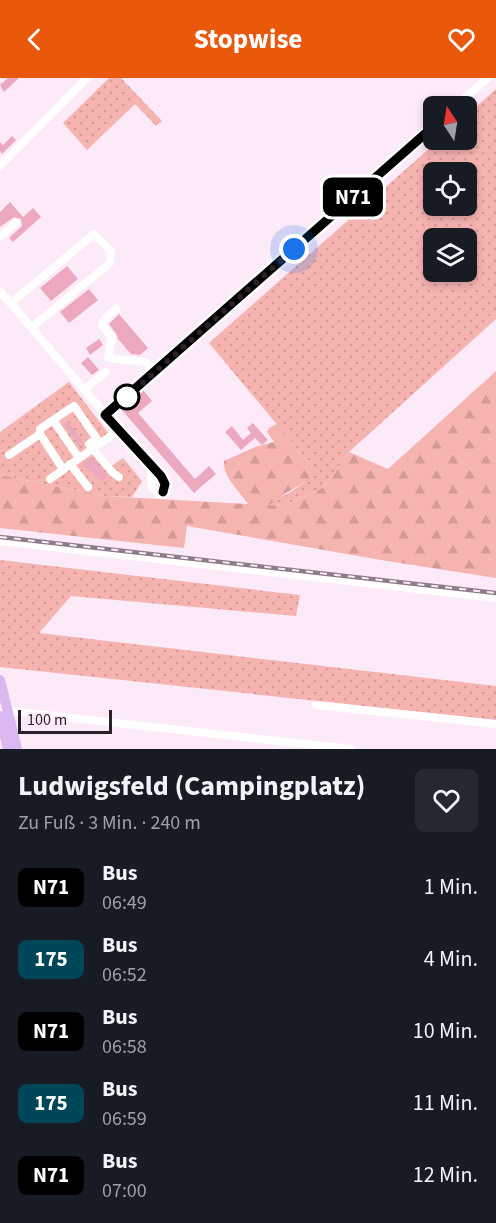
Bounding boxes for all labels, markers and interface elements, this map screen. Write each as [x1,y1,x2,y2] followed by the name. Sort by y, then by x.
[194,20,302,59] text: Stopwise
[18,23,51,56] icon: back
[445,23,478,56] icon: heart
[423,96,477,150] north arrow
[423,96,477,282] map controls
[423,162,477,216] button: locate
[318,178,388,216] line badge: N71
[335,182,371,212] text: N71
[423,228,477,282] button: layers
[279,234,309,264] your location
[114,384,140,410] unlabelled marker
[18,707,112,734] scale bar
[27,709,67,731] text: 100 m
[18,766,365,806] text: Ludwigsfeld (Campingplatz)
[415,769,478,832] button: heart
[18,809,201,837] text: Zu Fuß · 3 Min. · 240 m
[102,857,138,889] text: Bus
[424,871,478,903] text: 1 Min.
[33,872,69,902] text: N71
[102,889,147,917] text: 06:49
[102,929,138,961] text: Bus
[424,943,478,975] text: 4 Min.
[34,944,68,974] text: 175
[102,961,147,989] text: 06:52
[102,1001,138,1033] text: Bus
[413,1015,478,1047] text: 10 Min.
[33,1016,69,1046] text: N71
[102,1033,147,1061] text: 06:58
[102,1073,138,1105] text: Bus
[413,1087,478,1119] text: 11 Min.
[34,1088,68,1118] text: 175
[102,1105,147,1133] text: 06:59
[102,1145,138,1177] text: Bus
[413,1159,478,1191] text: 12 Min.
[33,1160,69,1190] text: N71
[102,1177,147,1205] text: 07:00

